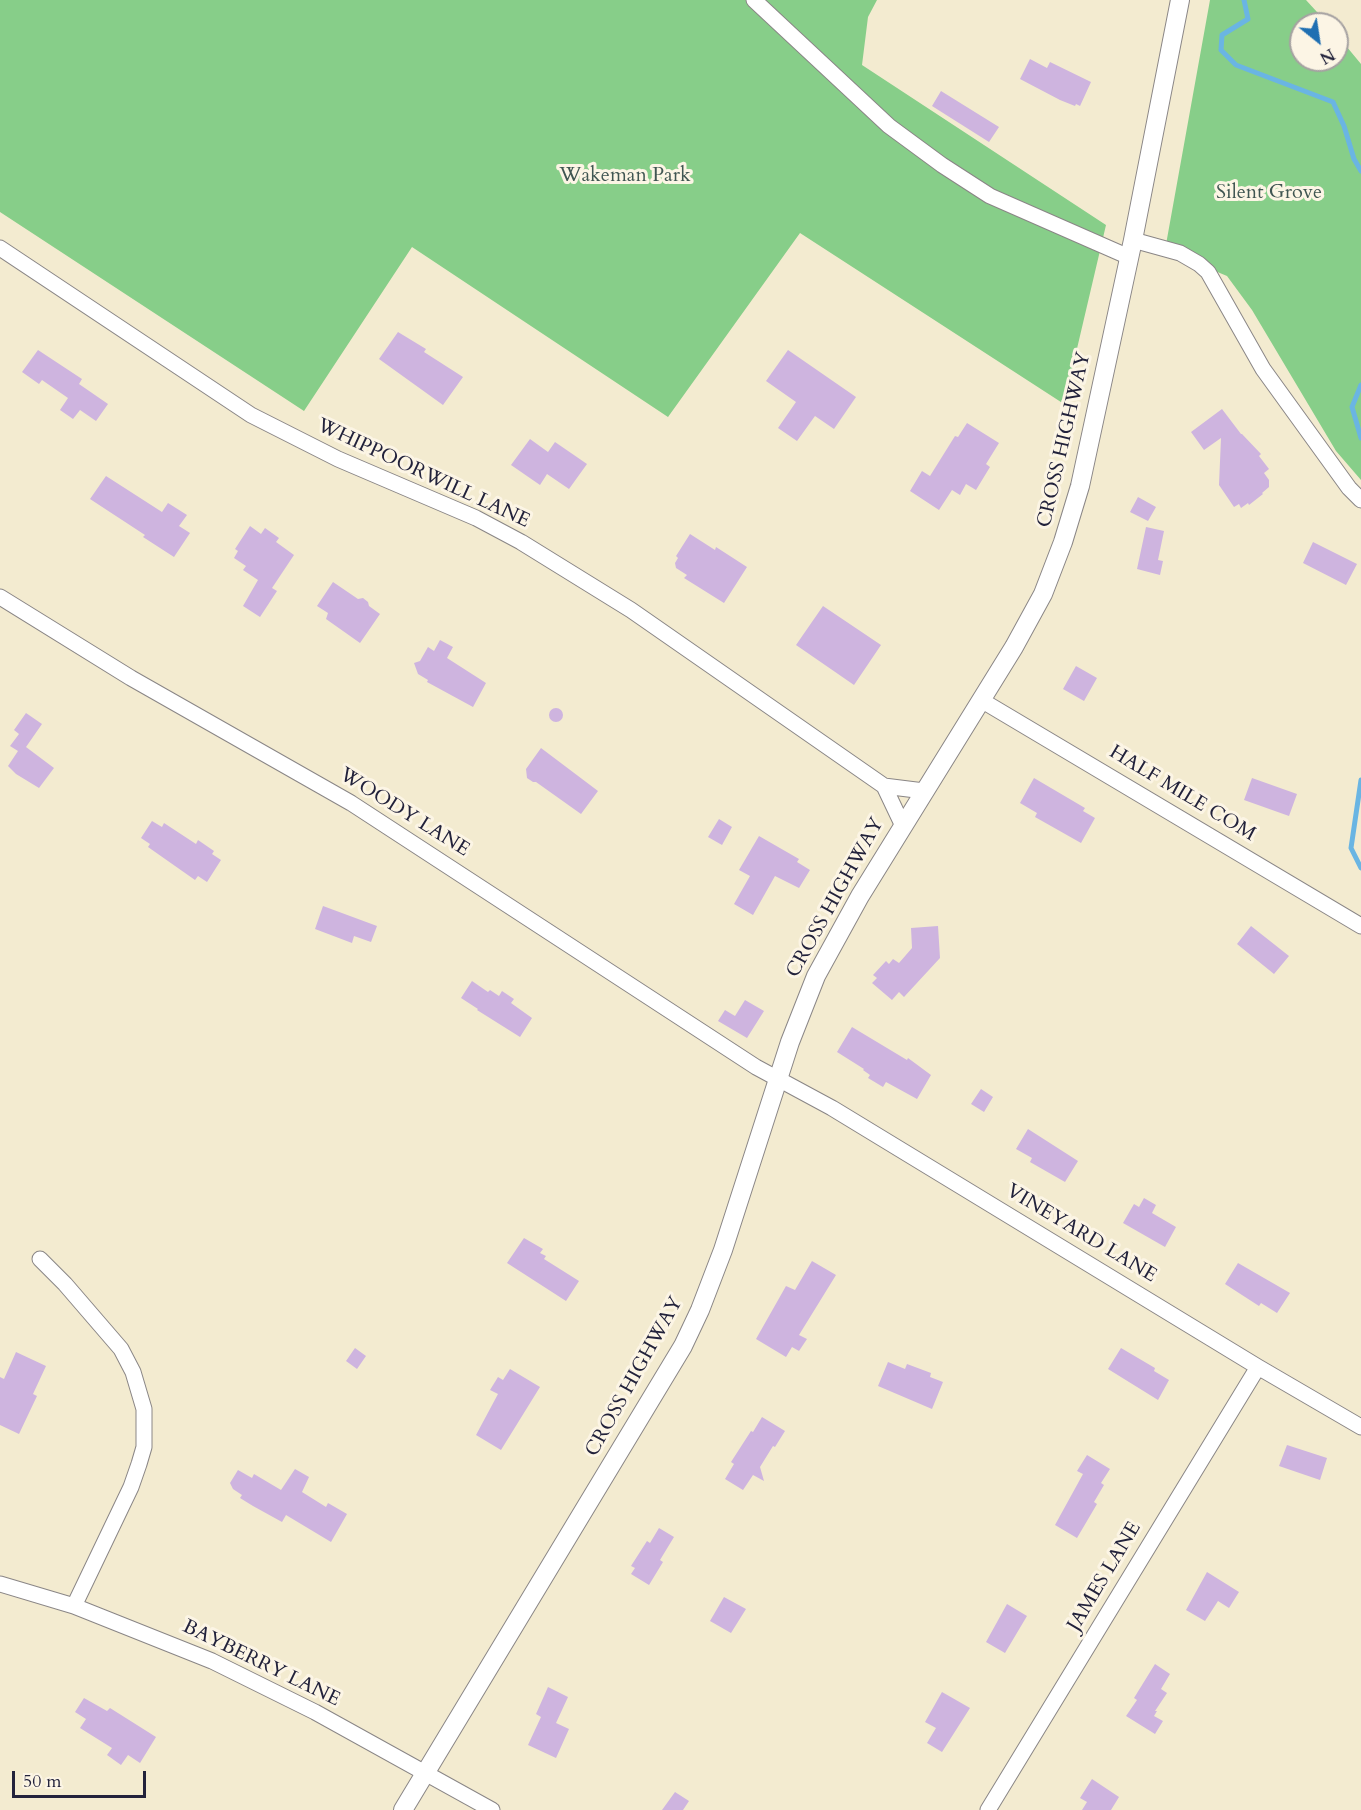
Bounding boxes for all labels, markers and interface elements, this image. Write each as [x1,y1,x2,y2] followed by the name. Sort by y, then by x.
[1289,12,1349,72] north arrow
[1315,43,1339,69] text: N
[559,164,691,188] park label: Wakeman Park
[1216,181,1322,205] park label: Silent Grove
[1033,350,1097,530] street label: CROSS HIGHWAY
[313,414,533,534] street label: WHIPPOORWILL LANE
[1104,741,1260,847] street label: HALF MILE COM
[334,763,474,863] street label: WOODY LANE
[782,814,890,982] street label: CROSS HIGHWAY
[1001,1180,1161,1288] street label: VINEYARD LANE
[581,1293,689,1461] street label: CROSS HIGHWAY
[1063,1518,1147,1636] street label: JAMES LANE
[178,1615,344,1713] street label: BAYBERRY LANE
[15,1759,148,1797] scale bar
[23,1769,62,1794] text: 50 m

